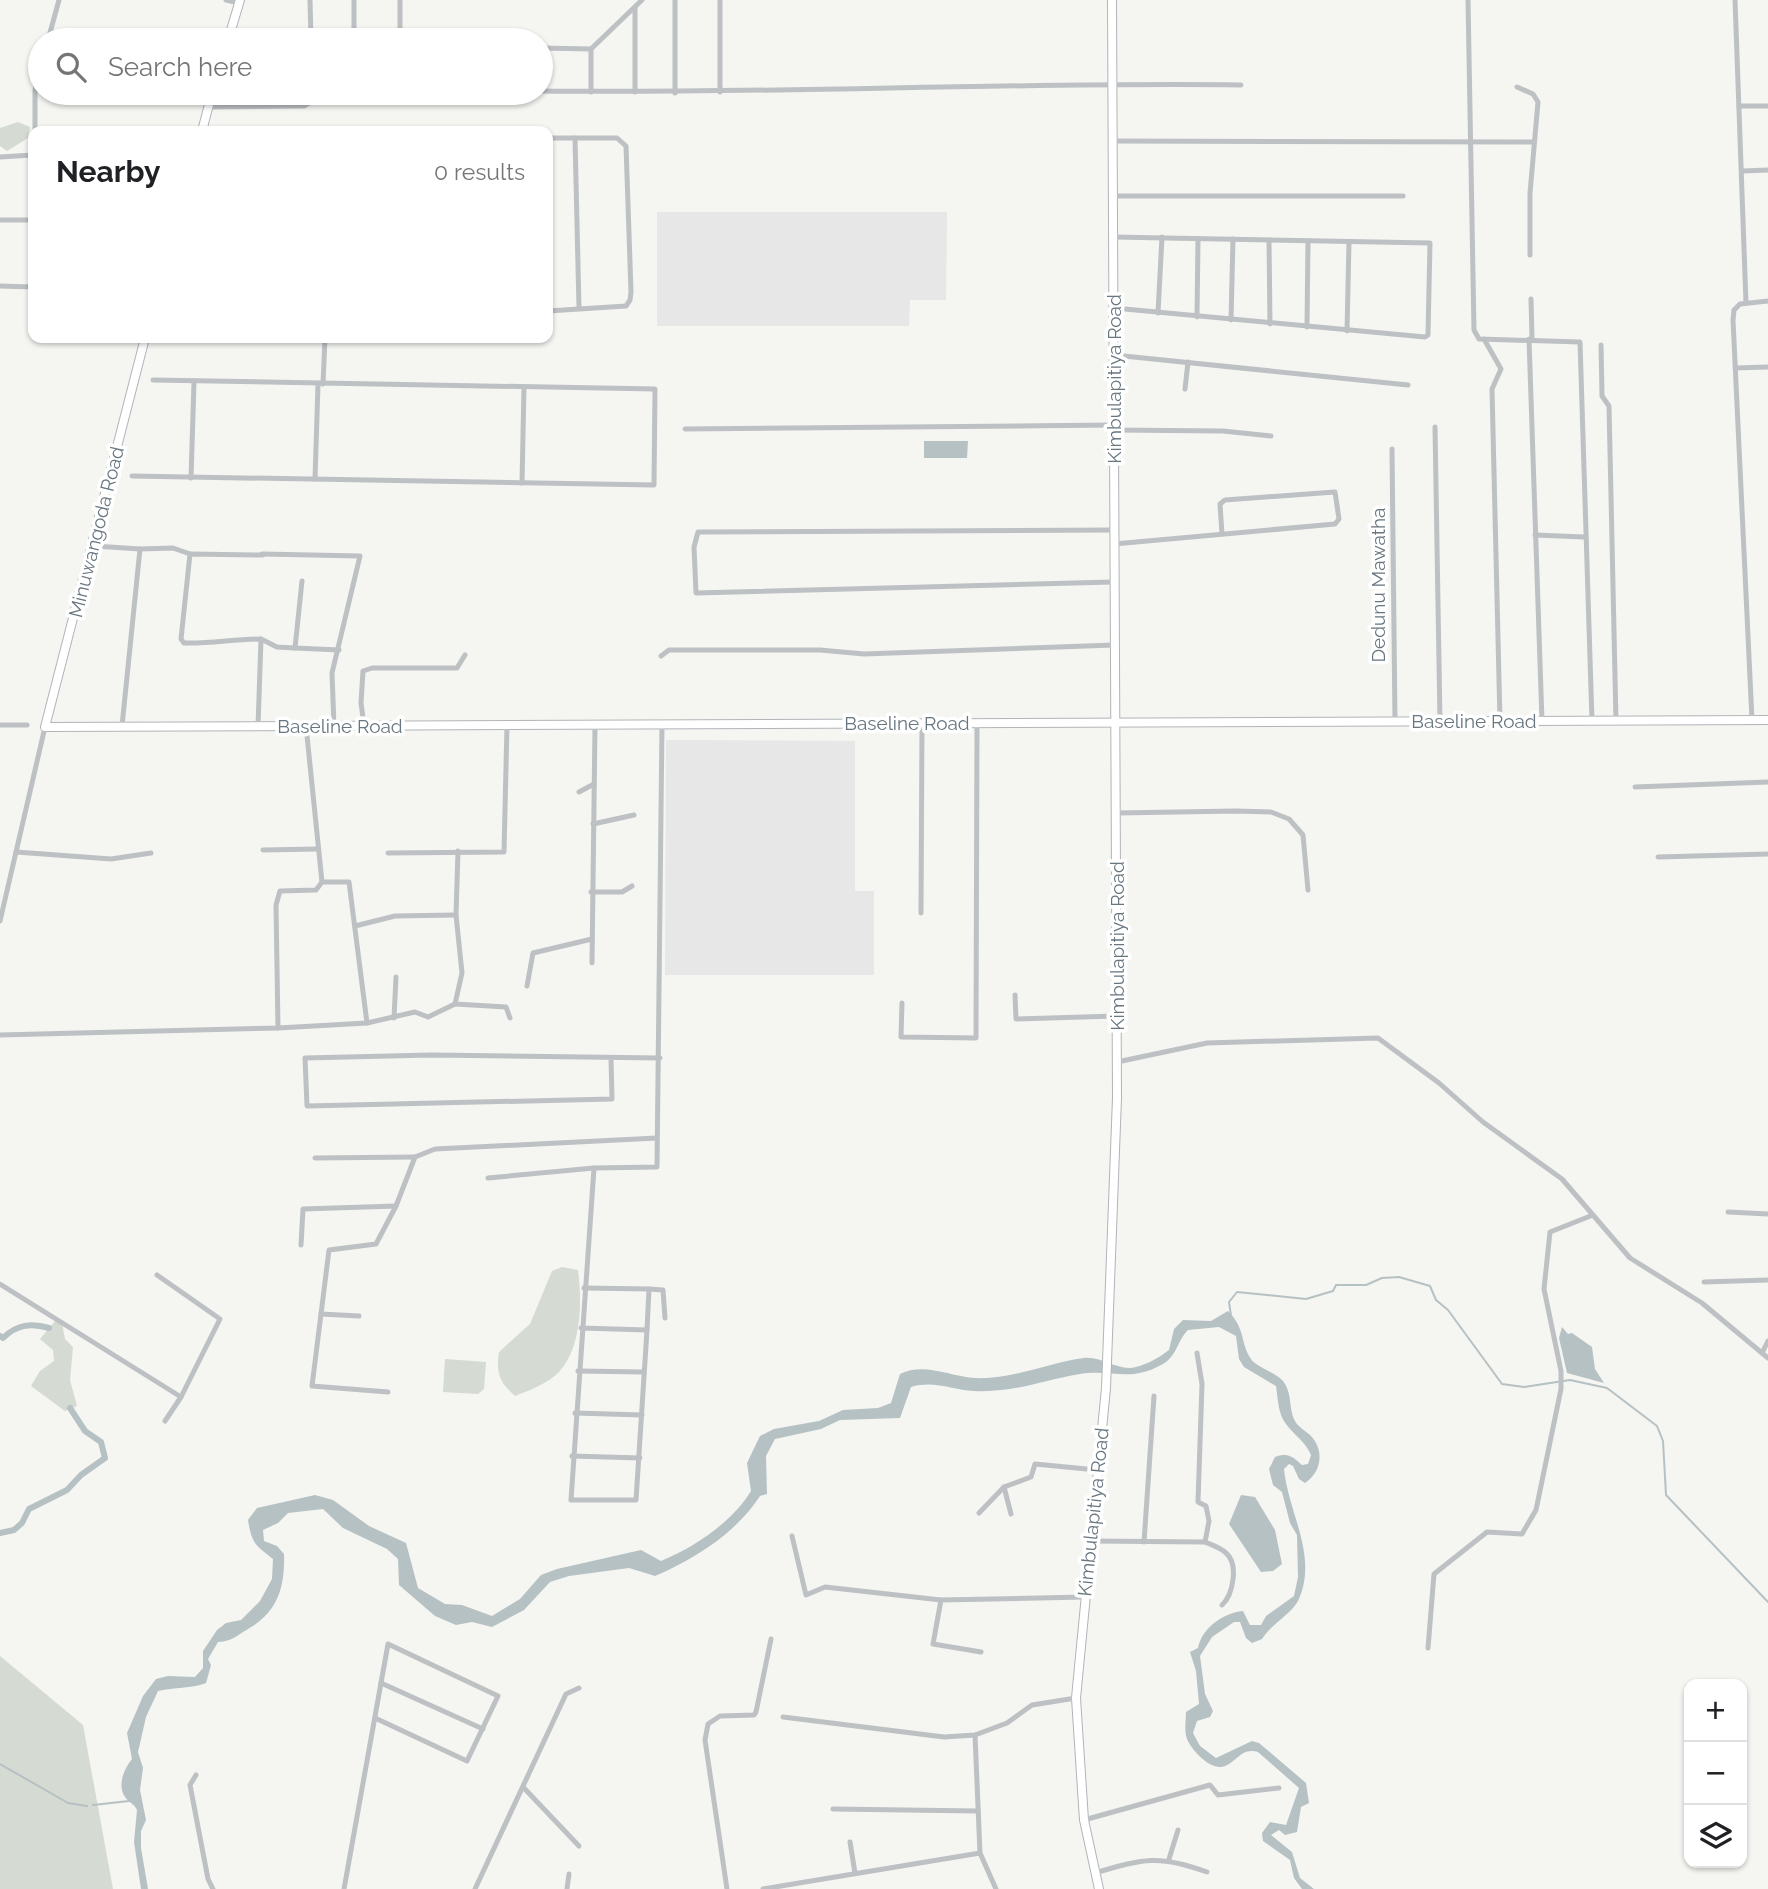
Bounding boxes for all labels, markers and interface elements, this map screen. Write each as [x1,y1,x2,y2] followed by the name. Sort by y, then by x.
[28,28,553,105] search box
[52,48,90,86] icon: search
[108,52,252,82] text: Search here
[56,154,160,189] text: Nearby
[434,158,525,185] text: 0 results
[1103,294,1125,464] street label: Kimbulapitiya Road
[64,444,128,620] street label: Minuwangoda Road
[1367,508,1389,662] street label: Dedunu Mawatha
[1411,710,1537,732] street label: Baseline Road
[844,712,970,734] street label: Baseline Road
[277,715,403,737] street label: Baseline Road
[1106,861,1128,1031] street label: Kimbulapitiya Road
[1073,1427,1113,1597] street label: Kimbulapitiya Road
[1684,1679,1747,1868] map controls
[1684,1679,1747,1742] button: +
[1684,1742,1747,1805] button: −
[1684,1805,1747,1868] button: layers

